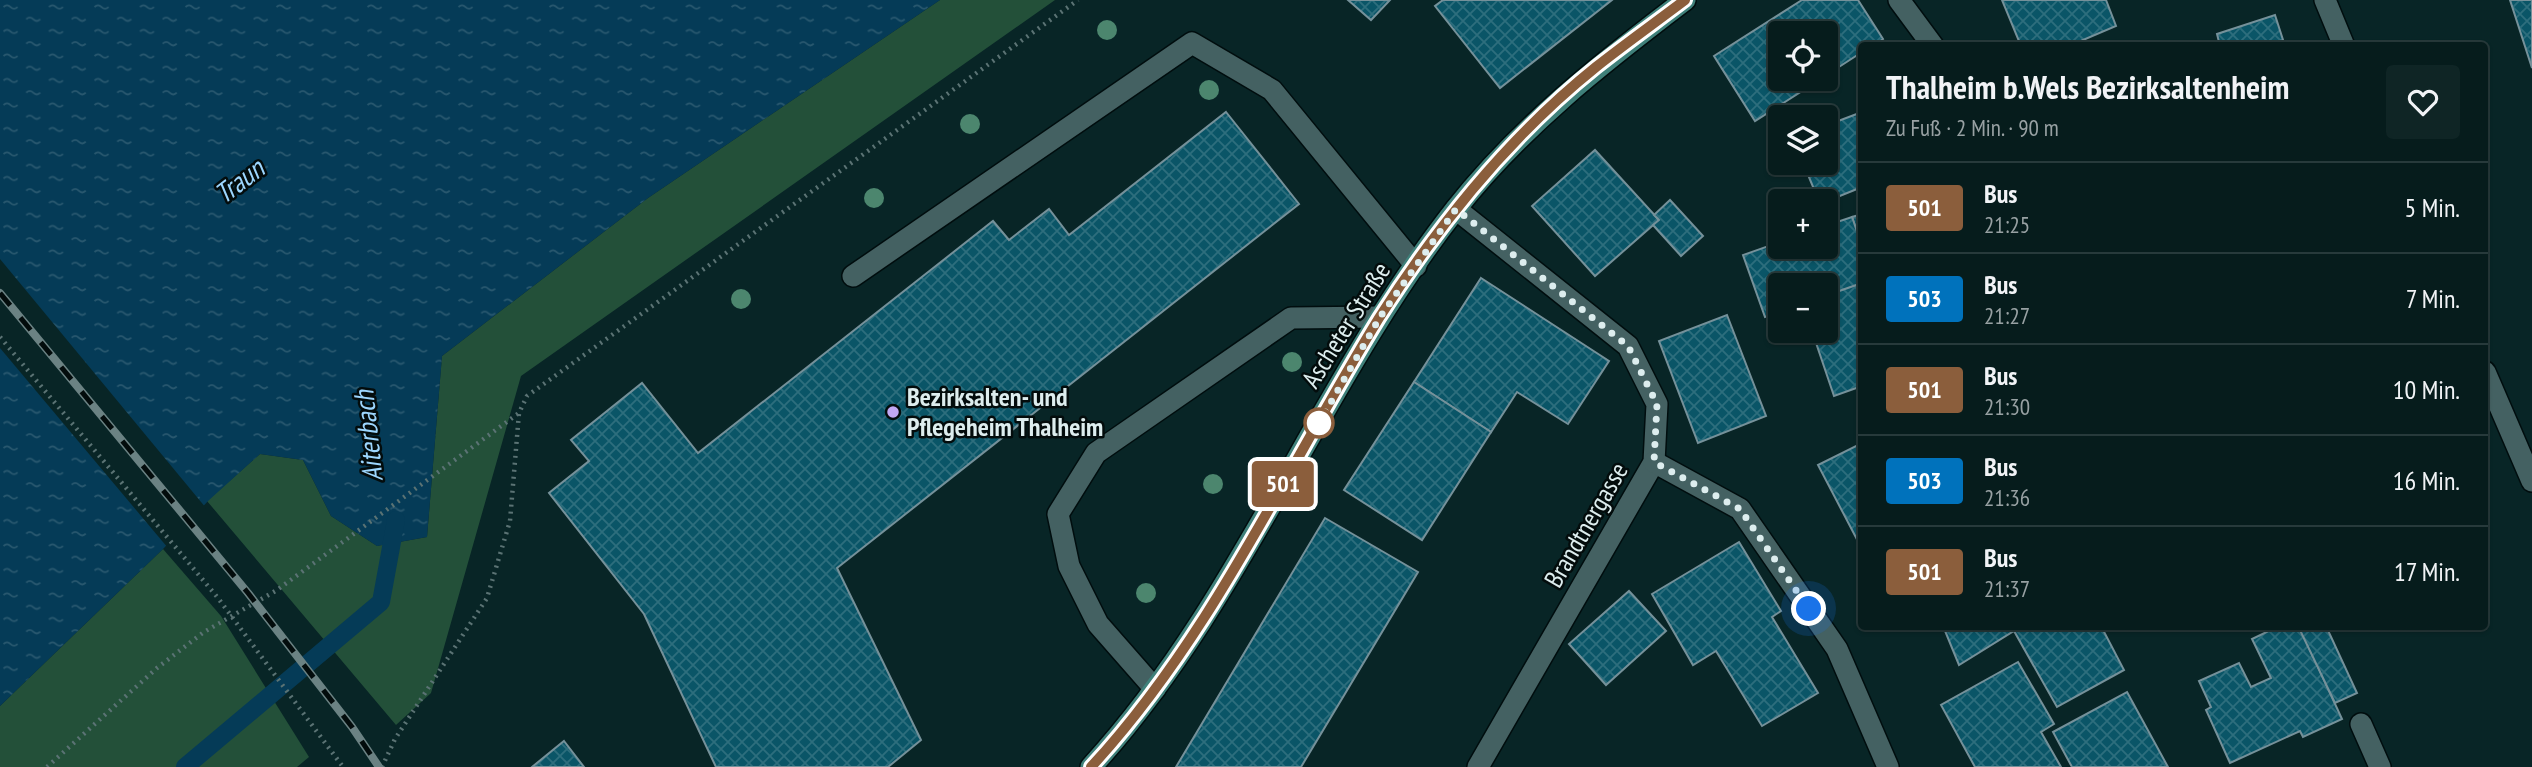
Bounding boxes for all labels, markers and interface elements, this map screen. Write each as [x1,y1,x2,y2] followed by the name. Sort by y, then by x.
[1768,21,1838,343] map controls
[1768,21,1838,91] button: locate
[1886,65,2289,108] text: Thalheim b.Wels Bezirksaltenheim
[2386,65,2460,139] button: heart
[1768,105,1838,175] button: layers
[1886,113,2059,142] text: Zu Fuß · 2 Min. · 90 m
[206,149,273,211] water label: Traun
[1984,177,2017,210] text: Bus
[1768,189,1838,259] button: +
[2405,191,2460,224] text: 5 Min.
[1907,192,1942,223] text: 501
[1984,210,2030,239] text: 21:25
[1294,256,1397,394] street label: Ascheter Straße
[1984,268,2017,301] text: Bus
[1768,273,1838,343] button: −
[2406,282,2460,315] text: 7 Min.
[1907,283,1942,314] text: 503
[1984,301,2030,330] text: 21:27
[1984,359,2017,392] text: Bus
[2393,373,2460,406] text: 10 Min.
[1907,374,1942,405] text: 501
[907,380,1103,443] place label: Bezirksalten- und Pflegeheim Thalheim
[344,387,391,484] water label: Aiterbach
[1984,392,2030,421] text: 21:30
[885,404,901,420] marker: Bezirksalten- und Pflegeheim Thalheim
[1304,408,1334,438] unlabelled marker
[1984,450,2017,483] text: Bus
[1537,456,1635,593] street label: Brandtnergasse
[1243,461,1323,507] line badge: 501
[2393,464,2460,497] text: 16 Min.
[1907,465,1942,496] text: 503
[1266,468,1300,499] text: 501
[1984,483,2030,512] text: 21:36
[1984,541,2017,574] text: Bus
[2394,555,2460,588] text: 17 Min.
[1907,556,1942,587] text: 501
[1984,574,2030,603] text: 21:37
[1791,591,1826,626] your location

